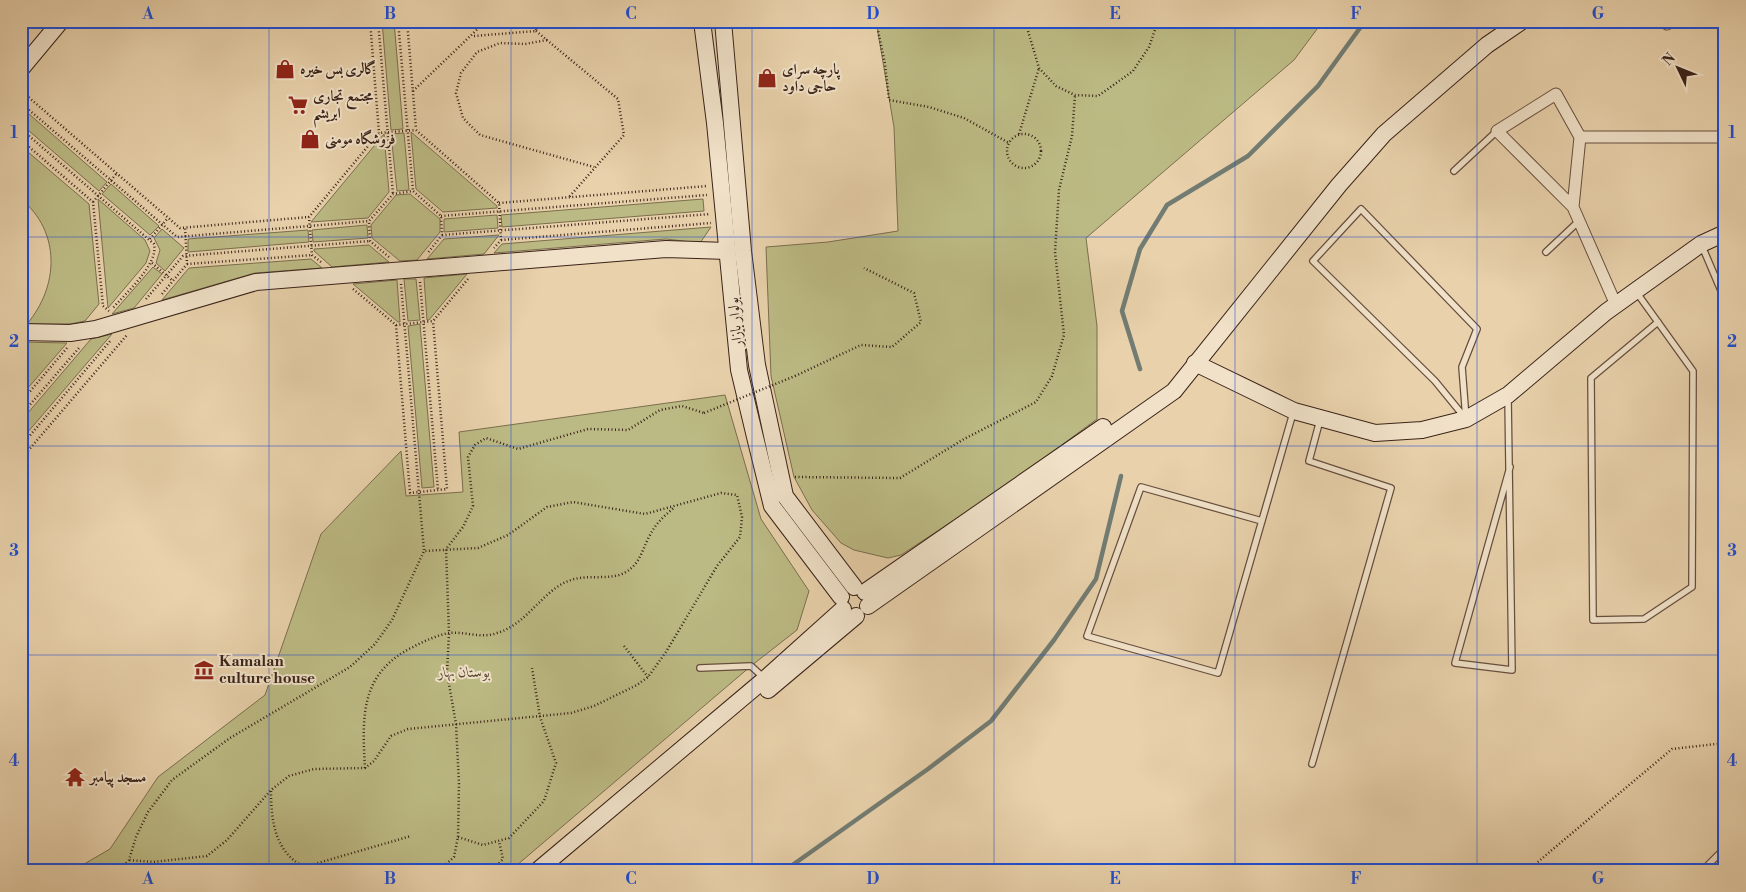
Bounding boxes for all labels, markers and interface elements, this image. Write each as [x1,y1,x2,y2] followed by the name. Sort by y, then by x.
[141,4,154,24] text: A
[384,4,396,24] text: B
[625,4,637,24] text: C
[867,4,880,24] text: D
[1109,4,1121,24] text: E
[1350,4,1362,24] text: F
[1592,4,1605,24] text: G
[1654,42,1704,92] north arrow
[1659,50,1680,70] text: N
[274,58,296,80] shop icon: گالری بس خیره
[300,59,376,79] place label: گالری بس خیره
[782,60,841,96] place label: پارچه سرای حاجی داود
[756,67,778,89] shop icon: پارچه سرای حاجی داود
[313,87,374,128] place label: مجتمع تجاری ابریشم
[287,94,309,116] supermarket icon: مجتمع تجاری ابریشم
[10,123,18,143] text: 1
[1728,123,1736,143] text: 1
[299,128,321,150] shop icon: فروشگاه مومنی
[325,129,396,150] place label: فروشگاه مومنی
[724,296,747,350] street label: بولوار بازار
[9,332,19,352] text: 2
[1727,332,1737,352] text: 2
[9,541,19,561] text: 3
[1727,541,1737,561] text: 3
[219,652,315,688] place label: Kamalan culture house
[193,659,215,681] museum icon: Kamalan culture house
[437,663,490,682] park label: بوستان بهار
[9,751,20,771] text: 4
[1727,751,1738,771] text: 4
[64,766,86,788] temple icon: مسجد پیامبر
[88,768,146,788] place label: مسجد پیامبر
[141,869,154,889] text: A
[384,869,396,889] text: B
[625,869,637,889] text: C
[867,869,880,889] text: D
[1109,869,1121,889] text: E
[1350,869,1362,889] text: F
[1592,869,1605,889] text: G

